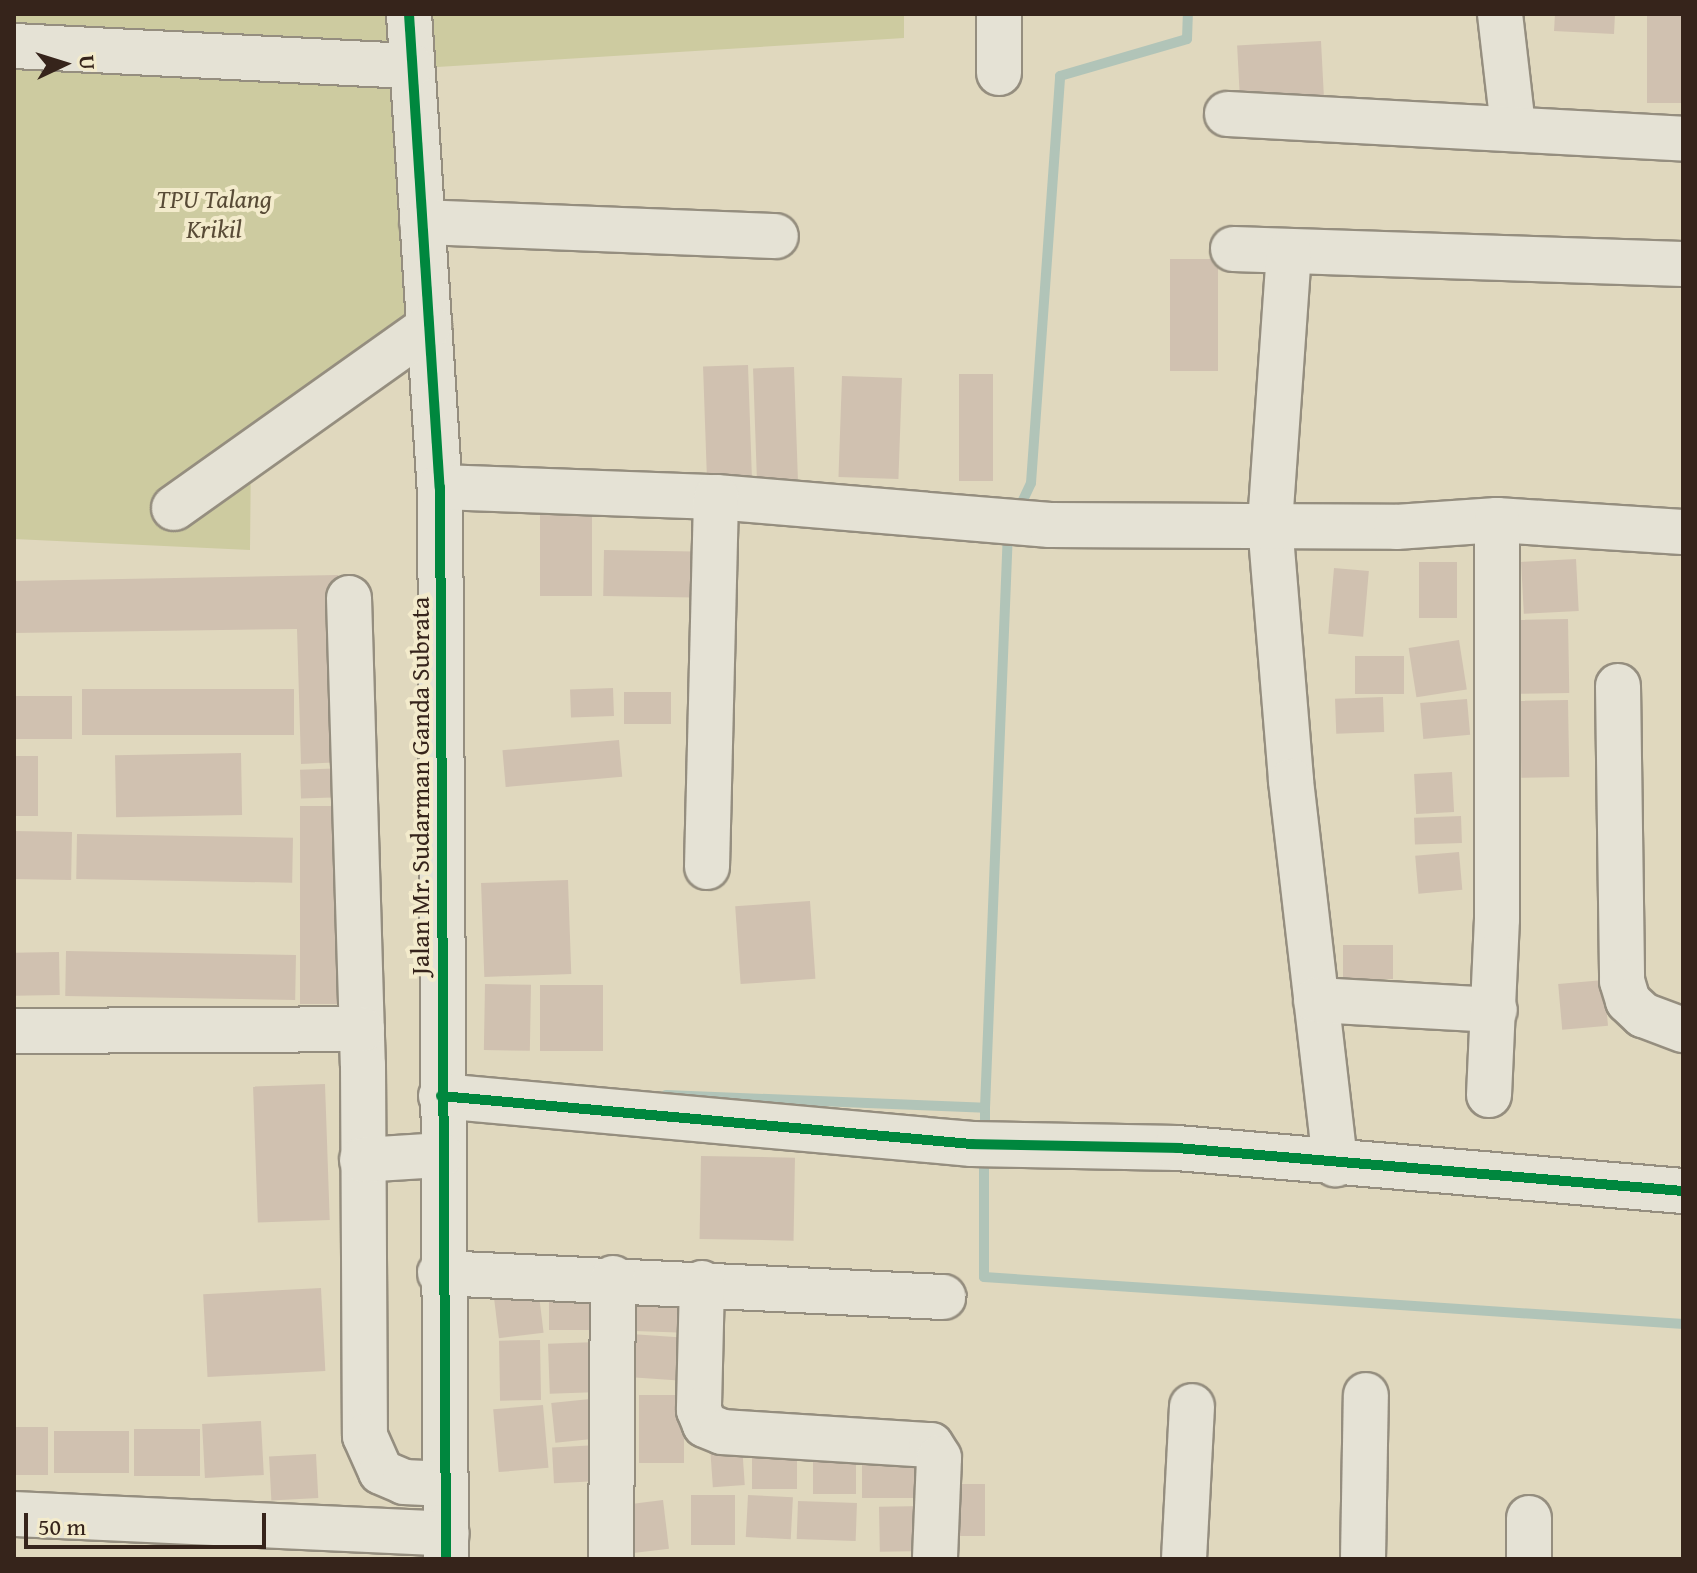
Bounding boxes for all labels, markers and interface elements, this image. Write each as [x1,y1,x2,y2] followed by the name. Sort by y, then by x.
[24,24,104,104] north arrow
[71,54,104,71] text: U
[156,183,272,244] park label: TPU Talang Krikil
[404,597,436,975] street label: Jalan Mr. Sudarman Ganda Subrata
[28,1497,270,1547] scale bar
[38,1509,86,1544] text: 50 m

